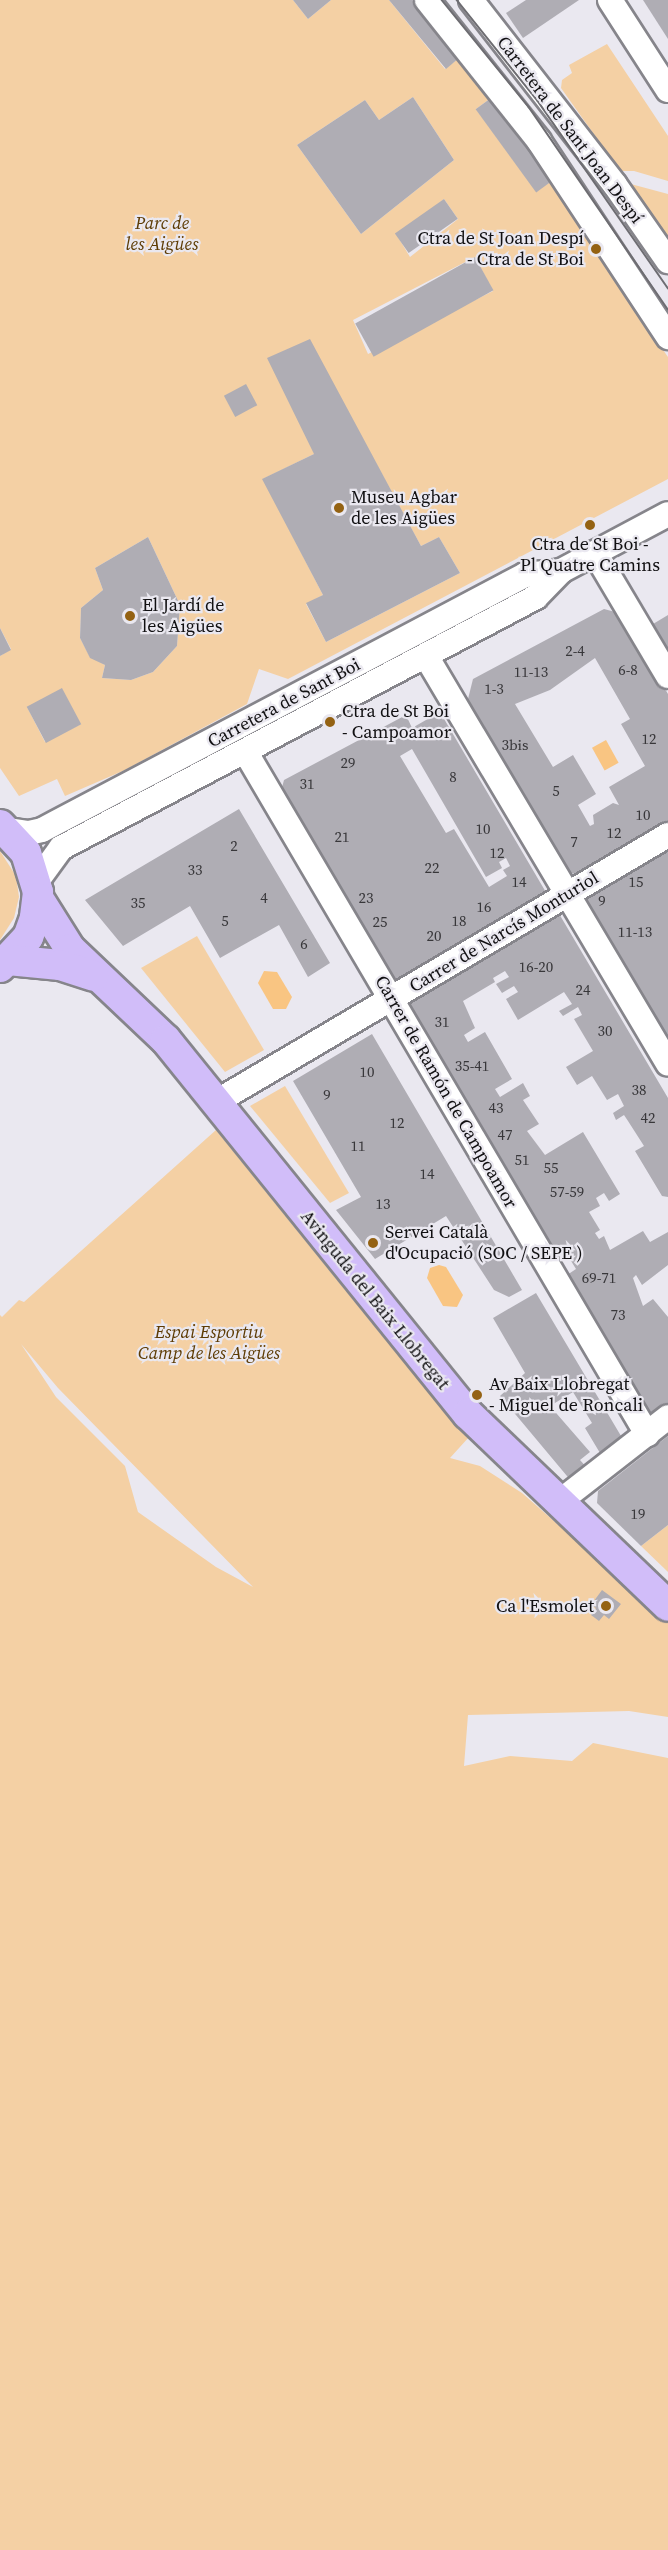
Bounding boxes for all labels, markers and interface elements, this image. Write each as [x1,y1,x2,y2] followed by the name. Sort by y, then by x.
[492,32,648,228] street label: Carretera de Sant Joan Despí
[126,213,198,256] park label: Parc de les Aigües
[417,228,584,270] place label: Ctra de St Joan Despí - Ctra de St Boi
[589,242,603,256] marker: Ctra de St Joan Despí - Ctra de St Boi
[351,487,457,530] place label: Museu Agbar de les Aigües
[332,501,346,515] marker: Museu Agbar de les Aigües
[583,518,597,532] marker: Ctra de St Boi - Pl Quatre Camins
[520,534,660,576] place label: Ctra de St Boi - Pl Quatre Camins
[142,595,224,638] place label: El Jardí de les Aigües
[123,609,137,623] marker: El Jardí de les Aigües
[565,642,585,660] house number: 2-4
[204,654,364,752] street label: Carretera de Sant Boi
[618,661,638,679] house number: 6-8
[514,663,548,681] house number: 11-13
[484,680,504,698] house number: 1-3
[342,701,451,744] place label: Ctra de St Boi - Campoamor
[323,715,337,729] marker: Ctra de St Boi - Campoamor
[642,730,656,748] house number: 12
[501,736,529,754] house number: 3bis
[341,754,355,772] house number: 29
[449,768,457,786] house number: 8
[300,775,314,793] house number: 31
[552,782,560,800] house number: 5
[636,806,650,824] house number: 10
[476,820,490,838] house number: 10
[607,824,621,842] house number: 12
[335,828,349,846] house number: 21
[570,833,578,851] house number: 7
[230,837,238,855] house number: 2
[490,844,504,862] house number: 12
[425,859,439,877] house number: 22
[188,861,202,879] house number: 33
[406,867,602,997] street label: Carrer de Narcís Monturiol
[512,873,526,891] house number: 14
[629,873,643,891] house number: 15
[260,889,268,907] house number: 4
[359,889,373,907] house number: 23
[598,892,606,910] house number: 9
[131,894,145,912] house number: 35
[477,898,491,916] house number: 16
[221,912,229,930] house number: 5
[452,912,466,930] house number: 18
[373,913,387,931] house number: 25
[618,923,652,941] house number: 11-13
[427,927,441,945] house number: 20
[300,935,308,953] house number: 6
[519,958,553,976] house number: 16-20
[370,972,522,1212] street label: Carrer de Ramón de Campoamor
[576,981,590,999] house number: 24
[435,1013,449,1031] house number: 31
[598,1022,612,1040] house number: 30
[455,1057,489,1075] house number: 35-41
[360,1063,374,1081] house number: 10
[632,1081,646,1099] house number: 38
[323,1086,331,1104] house number: 9
[489,1099,503,1117] house number: 43
[641,1109,655,1127] house number: 42
[390,1114,404,1132] house number: 12
[498,1126,512,1144] house number: 47
[351,1137,365,1155] house number: 11
[515,1151,529,1169] house number: 51
[544,1159,558,1177] house number: 55
[420,1165,434,1183] house number: 14
[550,1183,584,1201] house number: 57-59
[376,1195,390,1213] house number: 13
[296,1206,454,1394] street label: Avinguda del Baix Llobregat
[385,1222,583,1264] place label: Servei Català d'Ocupació (SOC / SEPE )
[366,1236,380,1250] marker: Servei Català d'Ocupació (SOC / SEPE )
[582,1269,616,1287] house number: 69-71
[611,1306,625,1324] house number: 73
[138,1322,280,1364] park label: Espai Esportiu Camp de les Aigües
[489,1374,643,1416] place label: Av Baix Llobregat - Miguel de Roncali
[470,1388,484,1402] marker: Av Baix Llobregat - Miguel de Roncali
[631,1505,645,1523] house number: 19
[496,1595,594,1617] place label: Ca l'Esmolet
[599,1599,613,1613] marker: Ca l'Esmolet

